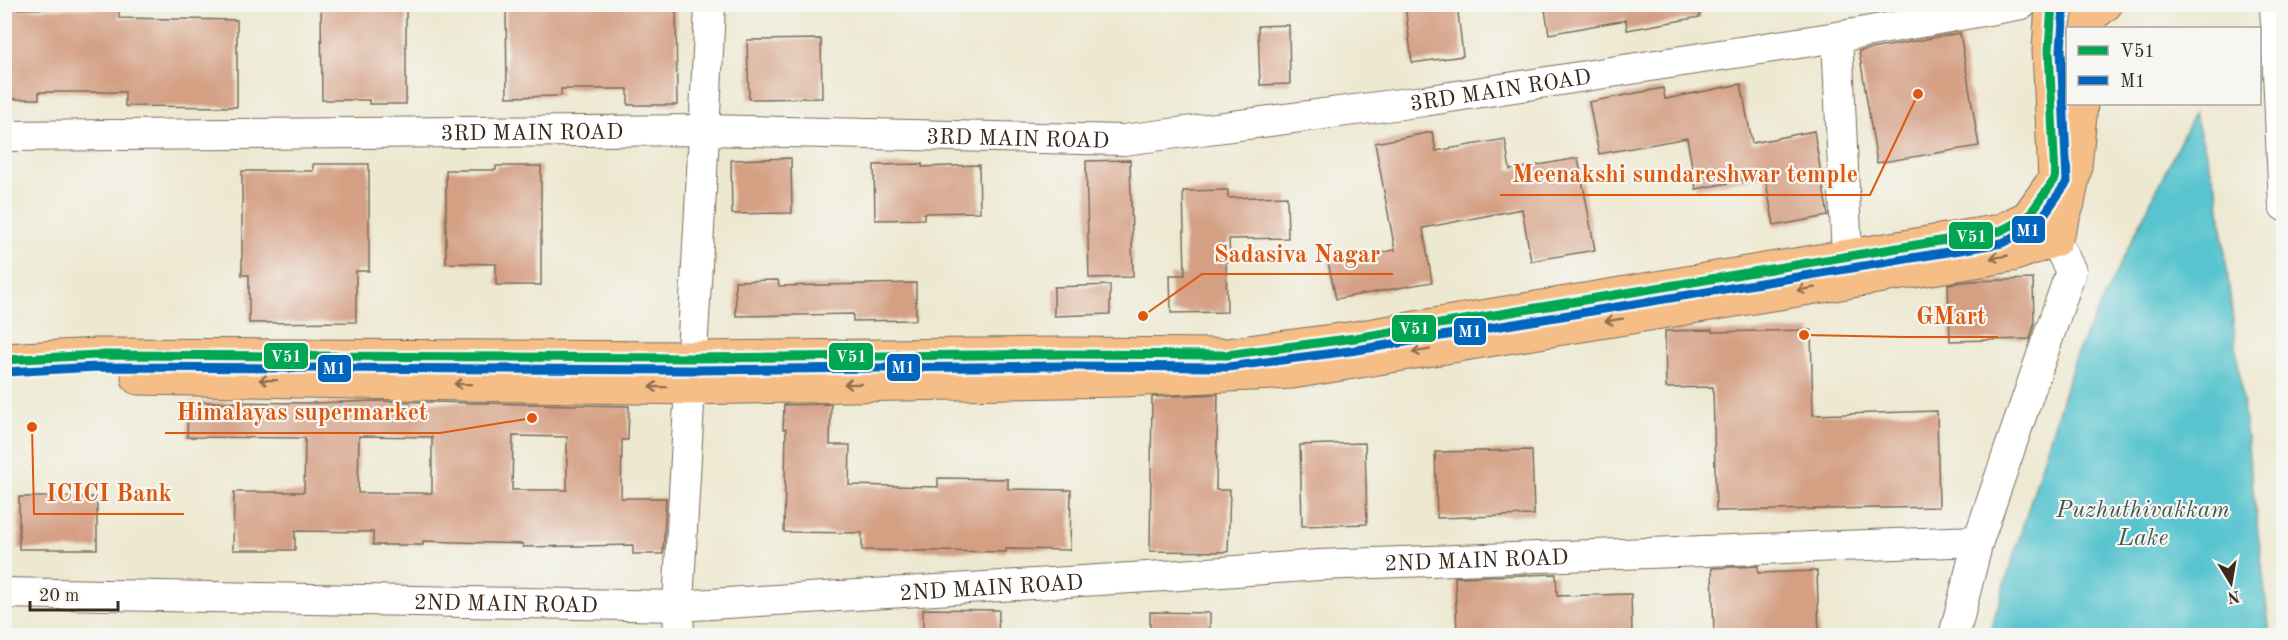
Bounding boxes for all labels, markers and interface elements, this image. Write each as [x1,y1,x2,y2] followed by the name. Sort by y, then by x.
[2066,27,2261,105] legend
[2120,43,2155,61] text: V51
[1409,66,1593,116] street label: 3RD MAIN ROAD
[2120,73,2146,91] text: M1
[441,122,623,145] street label: 3RD MAIN ROAD
[926,126,1109,153] street label: 3RD MAIN ROAD
[1500,153,1870,195] callout: Meenakshi sundareshwar temple
[1512,164,1858,188] text: Meenakshi sundareshwar temple
[2011,215,2046,244] line badge: M1
[1948,221,1994,250] line badge: V51
[2016,224,2040,240] text: M1
[1956,230,1986,246] text: V51
[1202,232,1393,274] callout: Sadasiva Nagar
[1214,244,1380,268] text: Sadasiva Nagar
[1989,252,2009,263] one-way arrow
[1797,284,1817,295] one-way arrow
[1904,295,1998,337] callout: GMart
[1916,306,1986,330] text: GMart
[1391,314,1437,343] line badge: V51
[1605,315,1624,326] one-way arrow
[1453,317,1487,346] line badge: M1
[1399,322,1429,338] text: V51
[1458,325,1482,341] text: M1
[263,342,309,370] line badge: V51
[828,342,874,371] line badge: V51
[1412,346,1432,357] one-way arrow
[271,350,301,366] text: V51
[836,350,866,366] text: V51
[886,353,921,382] line badge: M1
[317,354,352,383] line badge: M1
[891,361,915,377] text: M1
[322,362,346,378] text: M1
[258,374,278,386] one-way arrow
[453,378,473,390] one-way arrow
[843,378,863,390] one-way arrow
[648,381,668,393] one-way arrow
[165,391,440,433] callout: Himalayas supermarket
[176,402,428,426] text: Himalayas supermarket
[34,472,184,514] callout: ICICI Bank
[46,483,172,507] text: ICICI Bank
[2055,499,2230,551] water label: Puzhuthivakkam Lake
[1384,547,1569,576] street label: 2ND MAIN ROAD
[2201,553,2261,613] north arrow
[899,572,1084,605] street label: 2ND MAIN ROAD
[30,574,118,612] scale bar
[39,587,79,605] text: 20 m
[2225,587,2241,605] text: N
[414,592,598,617] street label: 2ND MAIN ROAD

